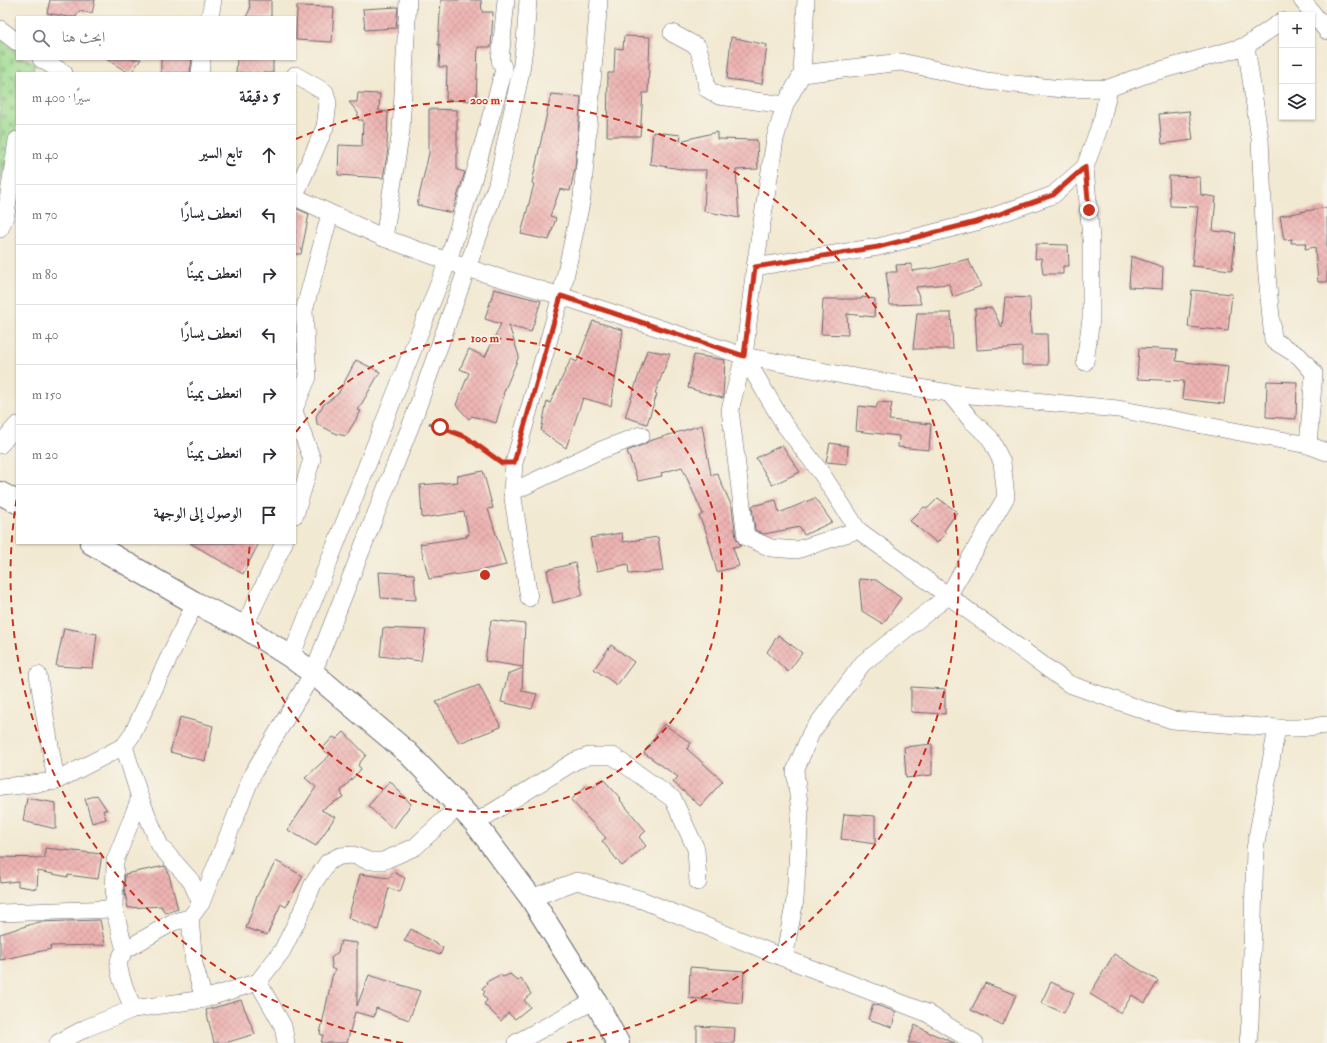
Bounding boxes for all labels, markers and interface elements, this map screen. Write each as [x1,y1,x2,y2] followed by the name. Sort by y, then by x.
[1279,12,1315,120] map controls
[1279,12,1315,48] button: +
[16,16,296,60] search box
[30,27,52,49] icon: search
[62,28,105,47] text: ابحث هنا
[1279,48,1315,84] button: −
[1279,84,1315,120] button: layers
[239,86,280,107] text: 5 دقيقة
[32,90,91,106] text: سيرًا · 400 m
[470,93,501,108] text: 200 m
[200,144,242,163] text: تابع السير
[258,144,280,166] icon: ahead
[32,147,59,163] text: 40 m
[1080,201,1098,219] route end
[181,204,242,223] text: انعطف يسارًا
[258,204,280,226] icon: left
[32,207,57,223] text: 70 m
[187,264,242,283] text: انعطف يمينًا
[258,264,280,286] icon: right
[32,267,58,283] text: 80 m
[181,324,242,343] text: انعطف يسارًا
[258,324,280,346] icon: left
[32,327,59,343] text: 40 m
[471,331,500,346] text: 100 m
[187,384,242,403] text: انعطف يمينًا
[258,384,280,406] icon: right
[32,387,62,403] text: 150 m
[431,418,449,436] route start
[187,444,242,463] text: انعطف يمينًا
[258,444,280,466] icon: right
[32,447,58,463] text: 20 m
[154,504,242,523] text: الوصول إلى الوجهة
[258,504,280,526] icon: arrive
[478,568,492,582] centre of rings

